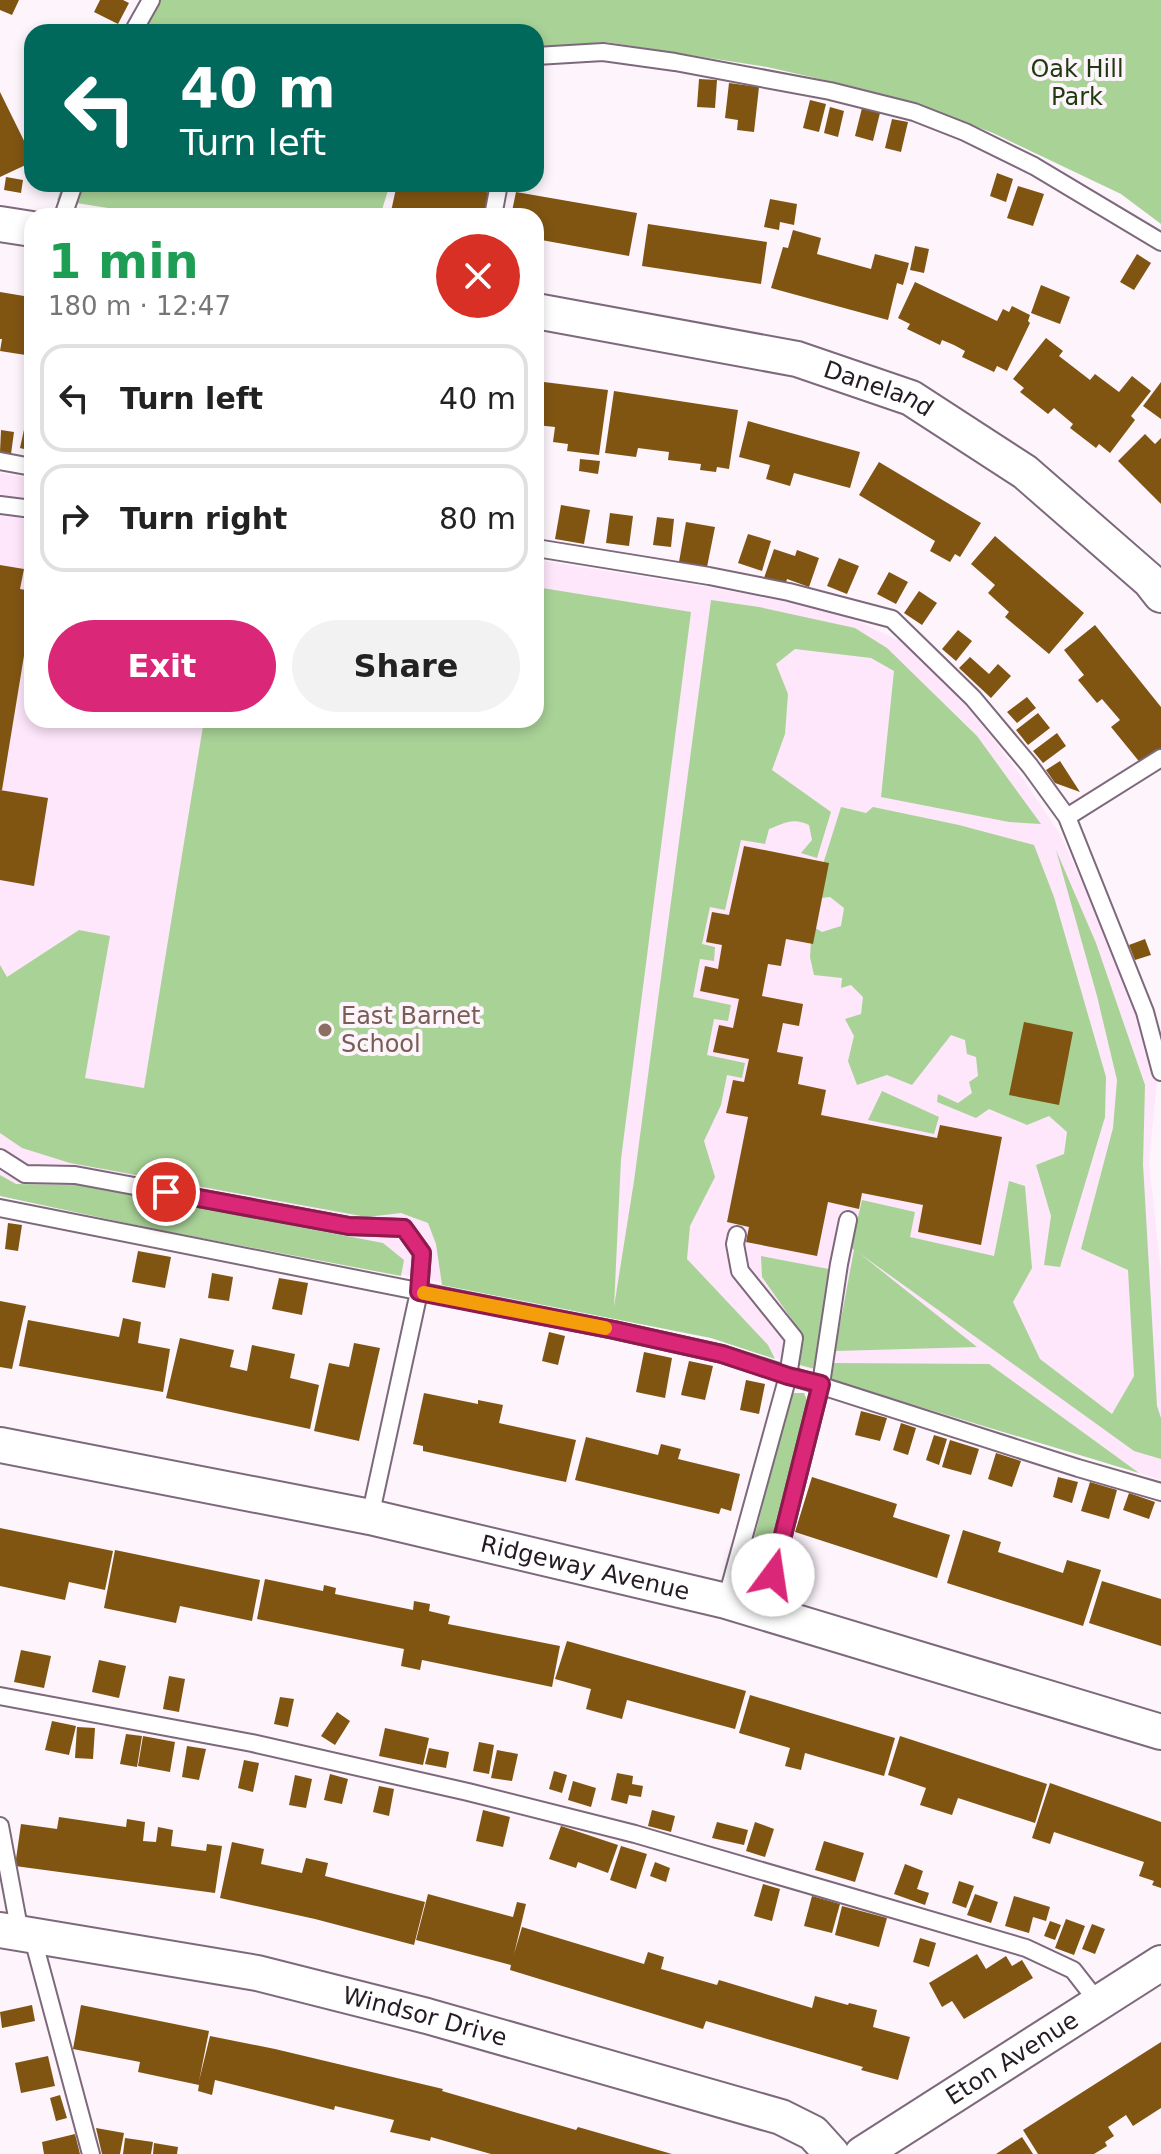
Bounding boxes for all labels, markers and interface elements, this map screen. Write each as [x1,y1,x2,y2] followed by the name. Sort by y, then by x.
[180,55,336,120] text: 40 m
[1030,55,1124,111] park label: Oak Hill Park
[48,56,152,160] icon: left
[180,122,326,163] text: Turn left
[48,233,199,289] text: 1 min
[436,234,520,318] button: close
[48,291,231,321] text: 180 m · 12:47
[820,355,938,423] street label: Daneland
[52,376,96,420] icon: left
[120,381,263,416] text: Turn left
[439,381,516,416] text: 40 m
[52,496,96,540] icon: right
[120,501,287,536] text: Turn right
[439,501,516,536] text: 80 m
[48,620,276,712] button: Exit
[292,620,520,712] button: Share
[341,1002,480,1058] place label: East Barnet School
[316,1021,334,1039] marker: East Barnet School
[132,1158,200,1226] pin
[144,1170,188,1214] icon: arrive
[478,1530,692,1606] street label: Ridgeway Avenue
[731,1533,815,1617] position arrow
[340,1981,510,2052] street label: Windsor Drive
[941,2006,1083,2111] street label: Eton Avenue

